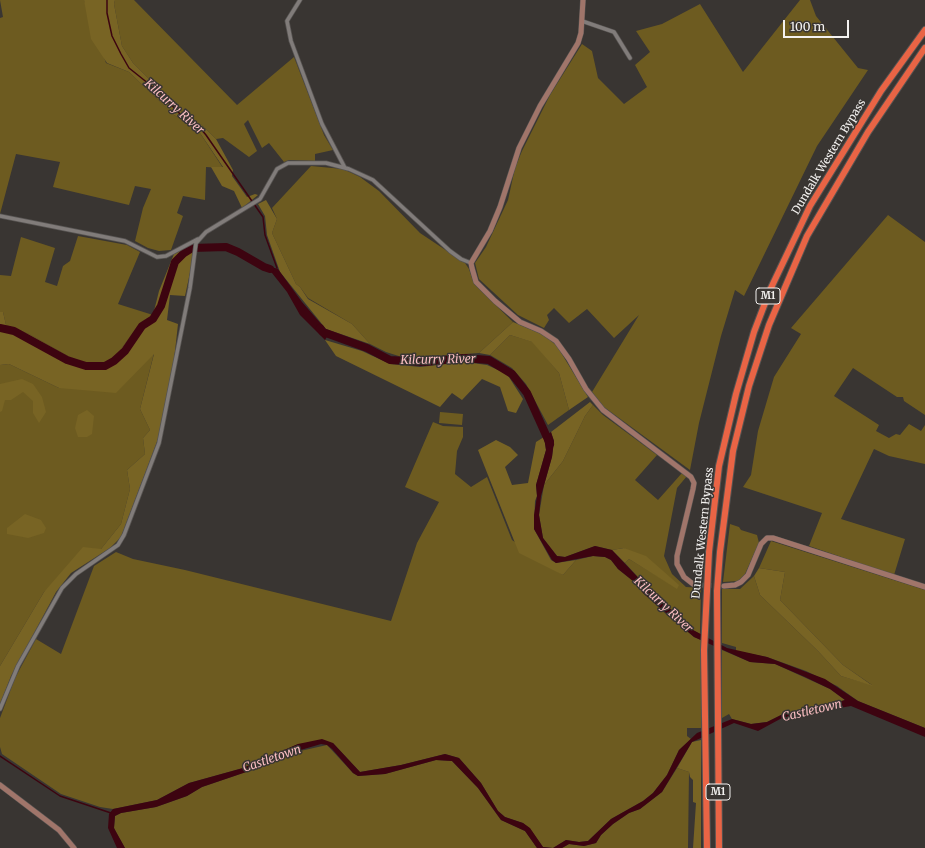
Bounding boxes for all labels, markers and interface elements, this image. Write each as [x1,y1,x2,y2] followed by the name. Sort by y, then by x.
[785,12,851,38] scale bar
[790,19,825,34] text: 100 m
[141,77,207,137] water label: Kilcurry River
[789,97,869,217] street label: Dundalk Western Bypass
[756,288,780,304] road number: M1
[400,352,476,368] water label: Kilcurry River
[690,467,716,599] street label: Dundalk Western Bypass
[631,574,695,636] water label: Kilcurry River
[781,697,843,725] water label: Castletown
[241,742,303,776] water label: Castletown
[706,784,730,800] road number: M1

